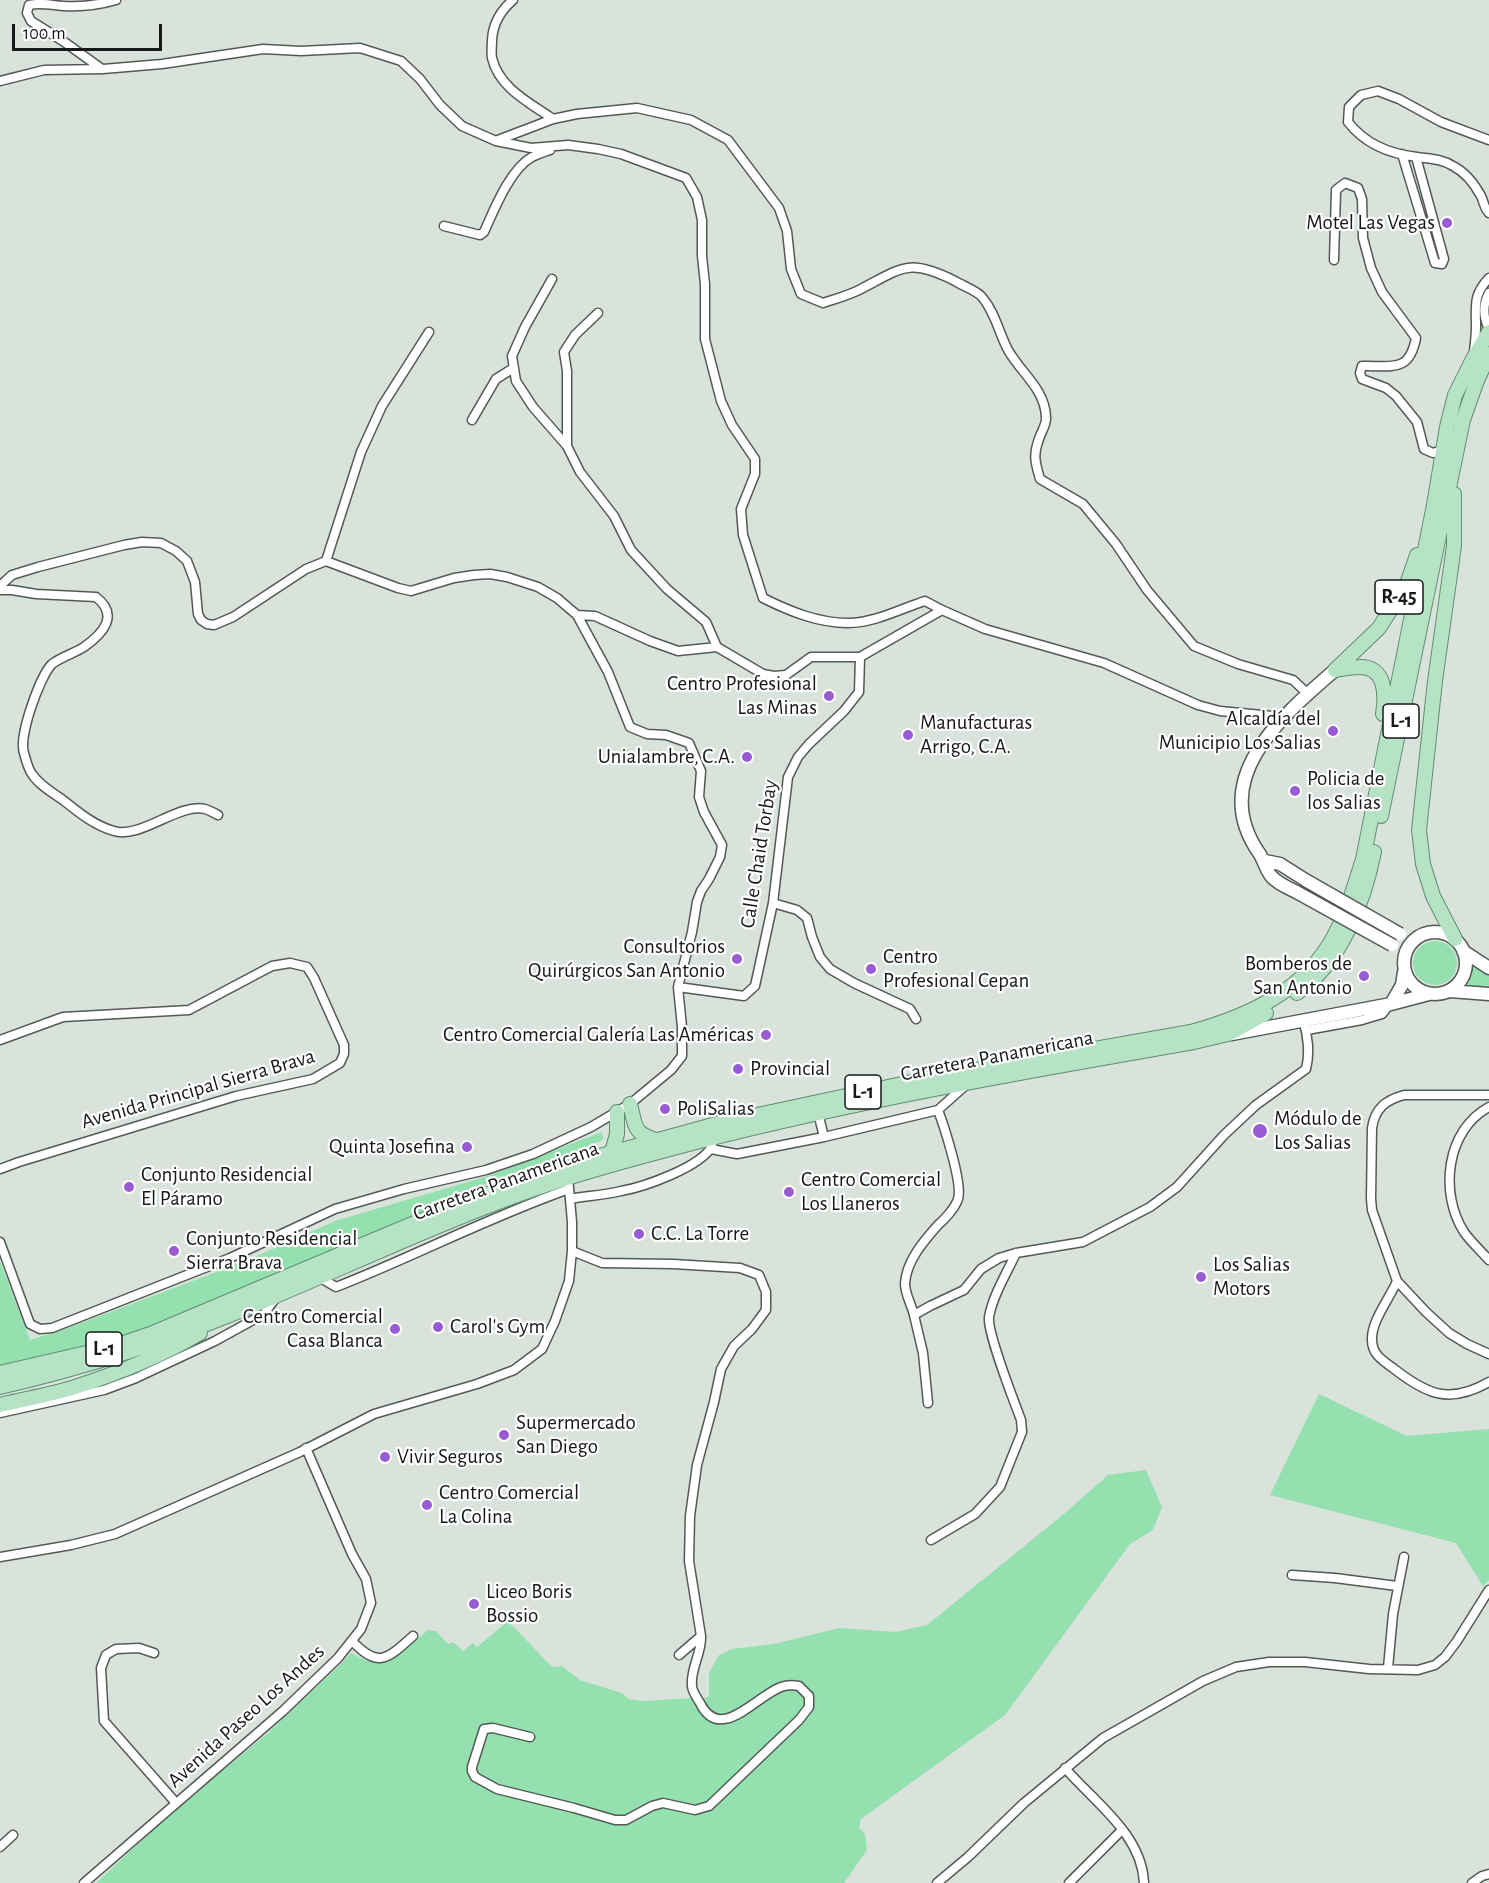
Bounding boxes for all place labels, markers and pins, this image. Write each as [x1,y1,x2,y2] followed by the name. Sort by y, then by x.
[1306,210,1435,236] place label: Motel Las Vegas
[1440,216,1454,230] marker: Motel Las Vegas
[667,671,817,721] place label: Centro Profesional Las Minas
[822,689,836,703] marker: Centro Profesional Las Minas
[1159,706,1321,756] place label: Alcaldía del Municipio Los Salias
[920,710,1032,760] place label: Manufacturas Arrigo, C.A.
[1326,724,1340,738] marker: Alcaldía del Municipio Los Salias
[901,728,915,742] marker: Manufacturas Arrigo, C.A.
[598,744,735,770] place label: Unialambre, C.A.
[740,750,754,764] marker: Unialambre, C.A.
[1307,766,1385,816] place label: Policia de los Salias
[1288,784,1302,798] marker: Policia de los Salias
[528,934,725,984] place label: Consultorios Quirúrgicos San Antonio
[883,944,1029,994] place label: Centro Profesional Cepan
[1245,951,1352,1001] place label: Bomberos de San Antonio
[730,952,744,966] marker: Consultorios Quirúrgicos San Antonio
[864,962,878,976] marker: Centro Profesional Cepan
[1357,969,1371,983] marker: Bomberos de San Antonio
[443,1022,754,1048] place label: Centro Comercial Galería Las Américas
[759,1028,773,1042] marker: Centro Comercial Galería Las Américas
[750,1056,830,1082] place label: Provincial
[731,1062,745,1076] marker: Provincial
[677,1096,755,1122] place label: PoliSalias
[658,1102,672,1116] marker: PoliSalias
[1274,1106,1362,1156] place label: Módulo de Los Salias
[1251,1122,1269,1140] marker: Módulo de Los Salias
[329,1134,455,1160] place label: Quinta Josefina
[460,1140,474,1154] marker: Quinta Josefina
[141,1162,312,1212] place label: Conjunto Residencial El Páramo
[801,1167,941,1217] place label: Centro Comercial Los Llaneros
[122,1180,136,1194] marker: Conjunto Residencial El Páramo
[782,1185,796,1199] marker: Centro Comercial Los Llaneros
[651,1221,749,1247] place label: C.C. La Torre
[186,1226,357,1276] place label: Conjunto Residencial Sierra Brava
[632,1227,646,1241] marker: C.C. La Torre
[167,1244,181,1258] marker: Conjunto Residencial Sierra Brava
[1213,1252,1290,1302] place label: Los Salias Motors
[1194,1270,1208,1284] marker: Los Salias Motors
[243,1304,383,1354] place label: Centro Comercial Casa Blanca
[450,1314,545,1340] place label: Carol's Gym
[431,1320,445,1334] marker: Carol's Gym
[388,1322,402,1336] marker: Centro Comercial Casa Blanca
[516,1410,636,1460] place label: Supermercado San Diego
[497,1428,511,1442] marker: Supermercado San Diego
[397,1444,503,1470] place label: Vivir Seguros
[378,1450,392,1464] marker: Vivir Seguros
[439,1480,579,1530] place label: Centro Comercial La Colina
[420,1498,434,1512] marker: Centro Comercial La Colina
[486,1579,572,1629] place label: Liceo Boris Bossio
[467,1597,481,1611] marker: Liceo Boris Bossio

